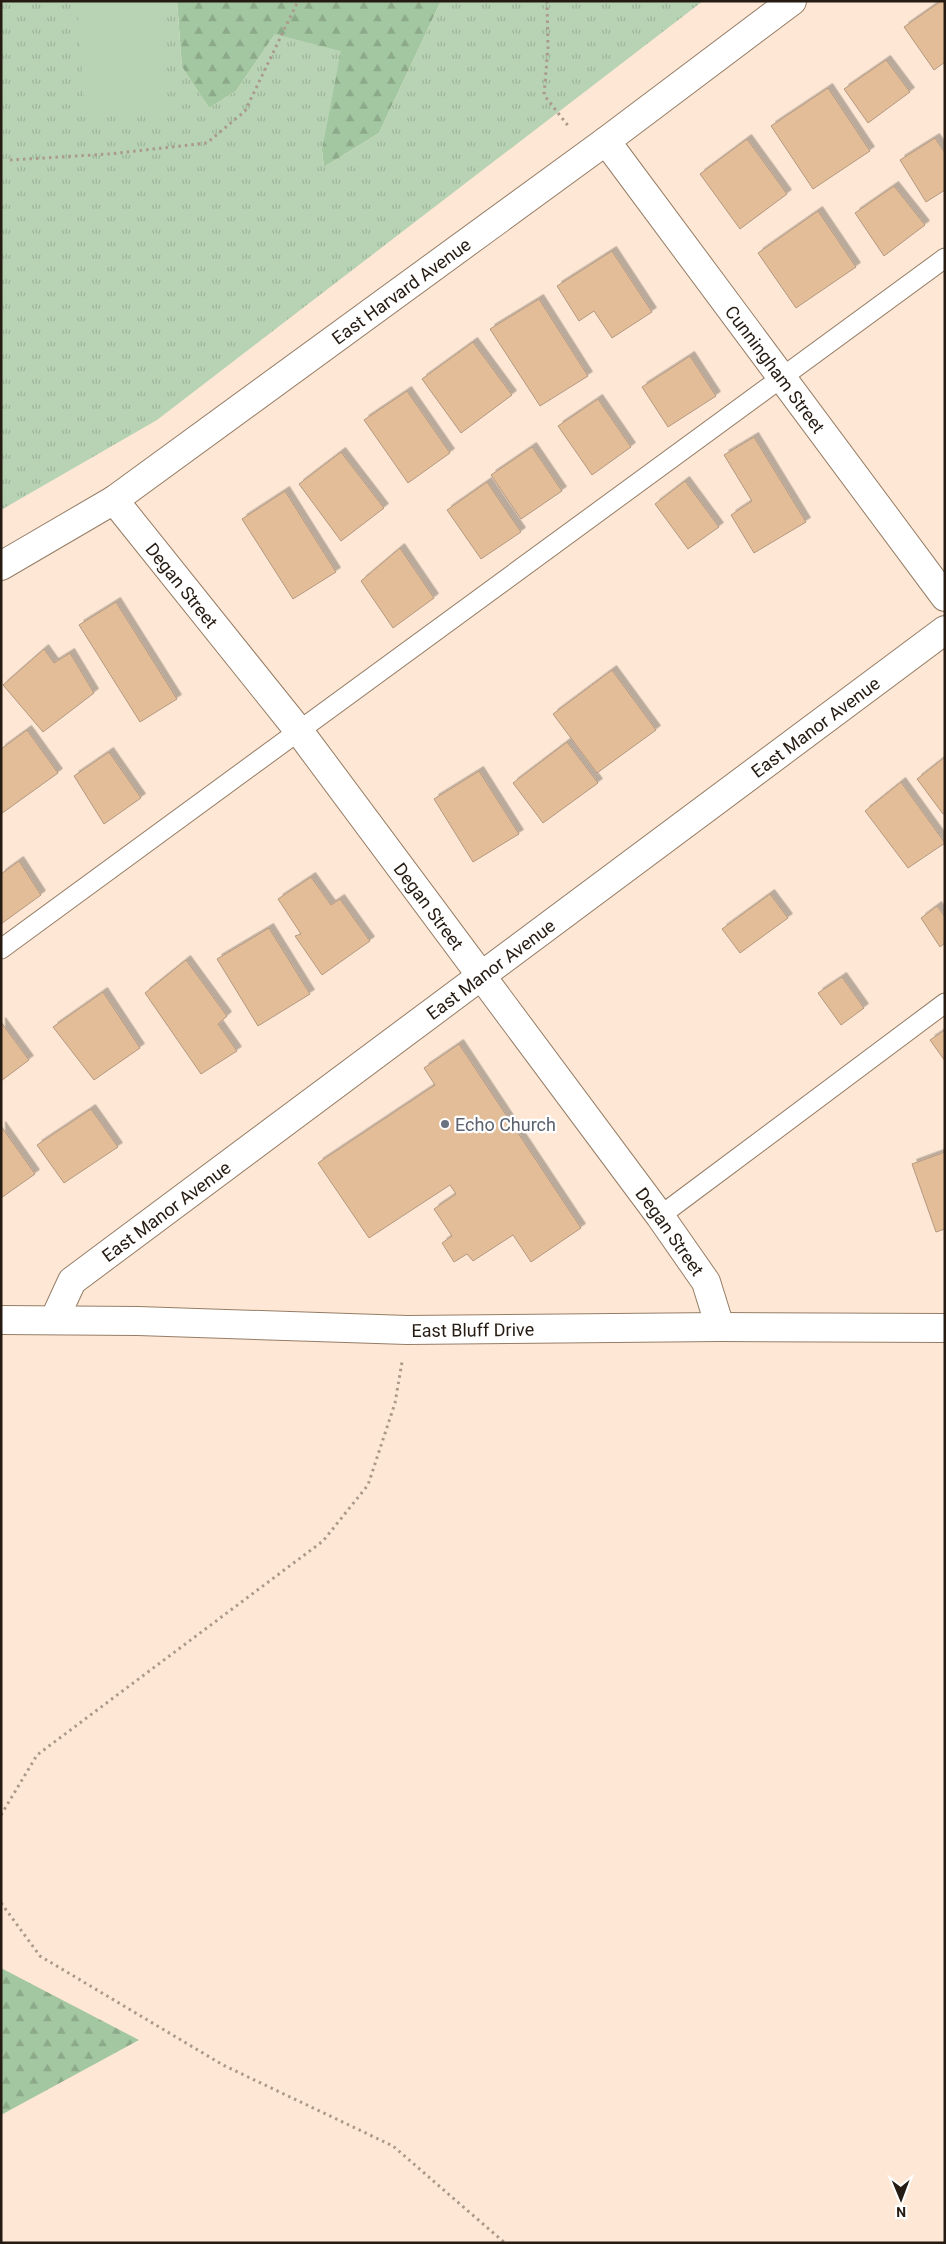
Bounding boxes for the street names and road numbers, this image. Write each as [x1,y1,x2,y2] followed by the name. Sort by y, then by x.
[327,233,474,348] street label: East Harvard Avenue
[721,301,830,437] street label: Cunningham Street
[142,538,223,632] street label: Degan Street
[747,672,884,782] street label: East Manor Avenue
[390,858,468,954] street label: Degan Street
[422,914,559,1024] street label: East Manor Avenue
[97,1156,234,1266] street label: East Manor Avenue
[632,1183,709,1280] street label: Degan Street
[411,1318,534,1340] street label: East Bluff Drive

